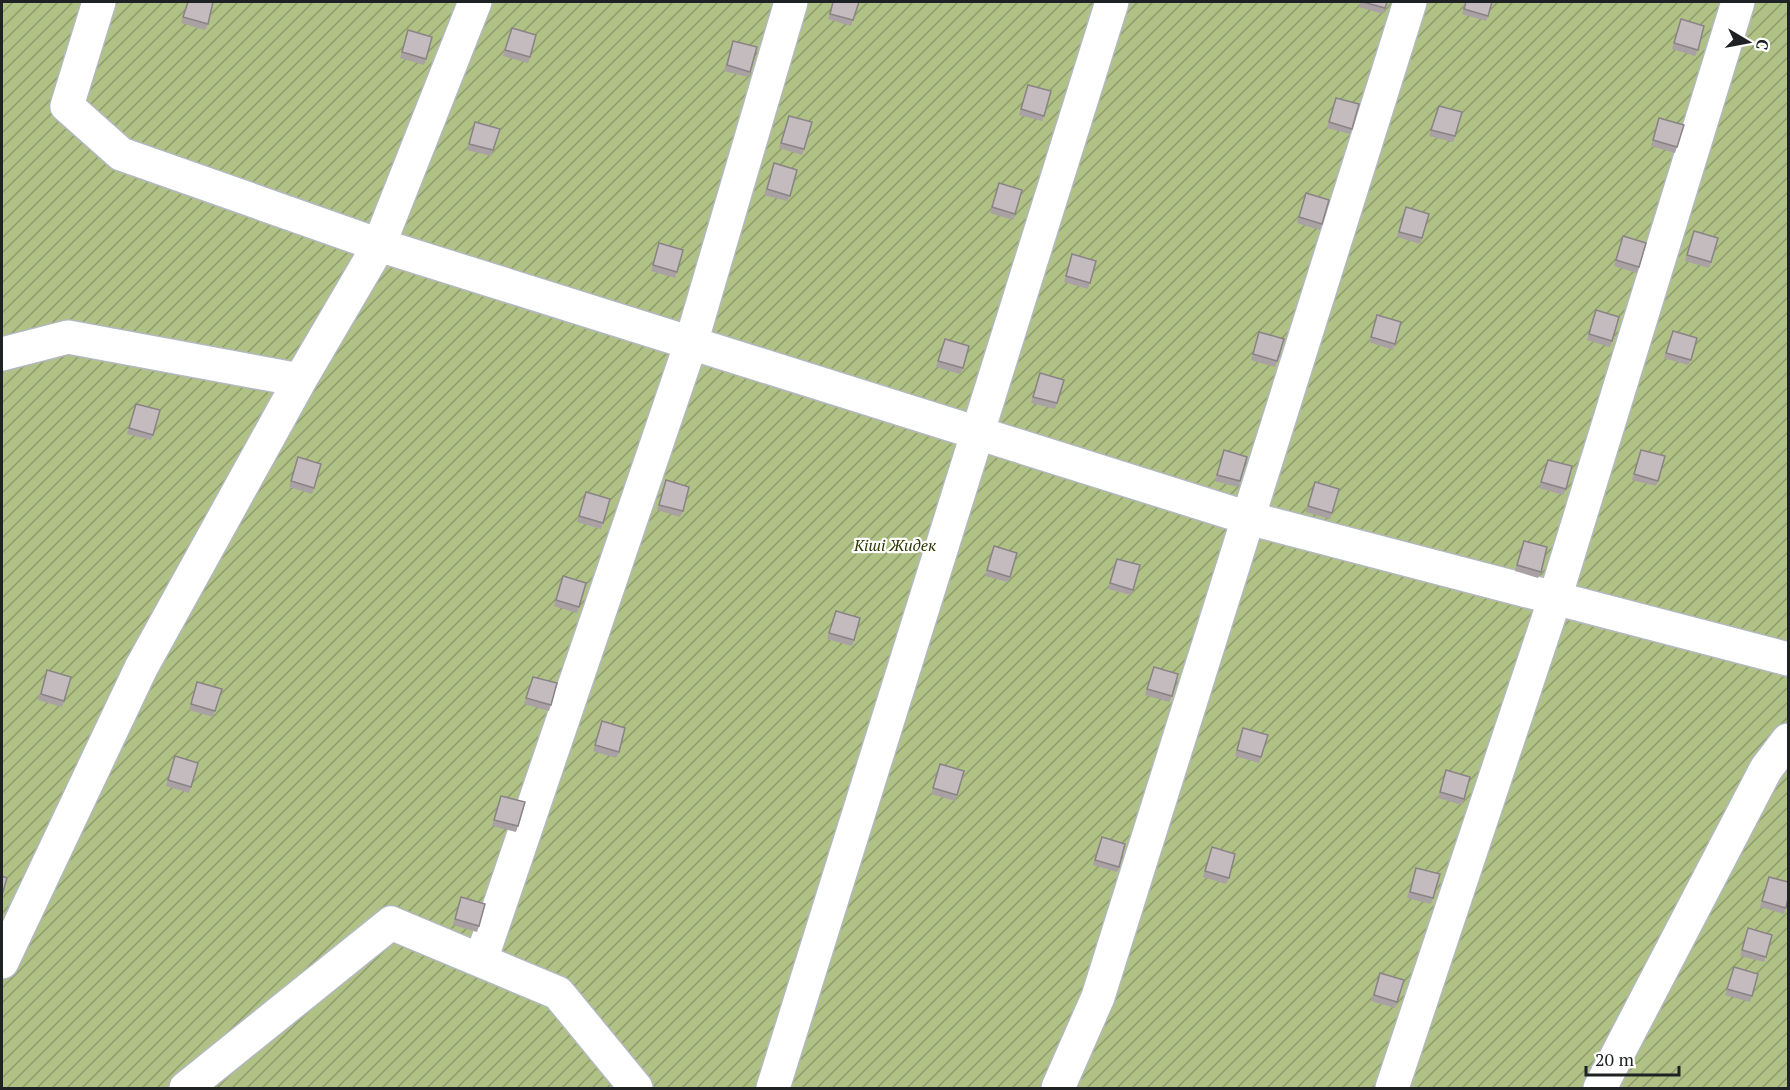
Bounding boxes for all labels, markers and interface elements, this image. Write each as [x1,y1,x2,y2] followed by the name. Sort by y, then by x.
[1718,12,1778,72] north arrow
[1751,38,1775,52] text: С
[853,534,936,556] park label: Кіші Жидек
[1586,1039,1679,1077] scale bar
[1595,1047,1635,1071] text: 20 m

